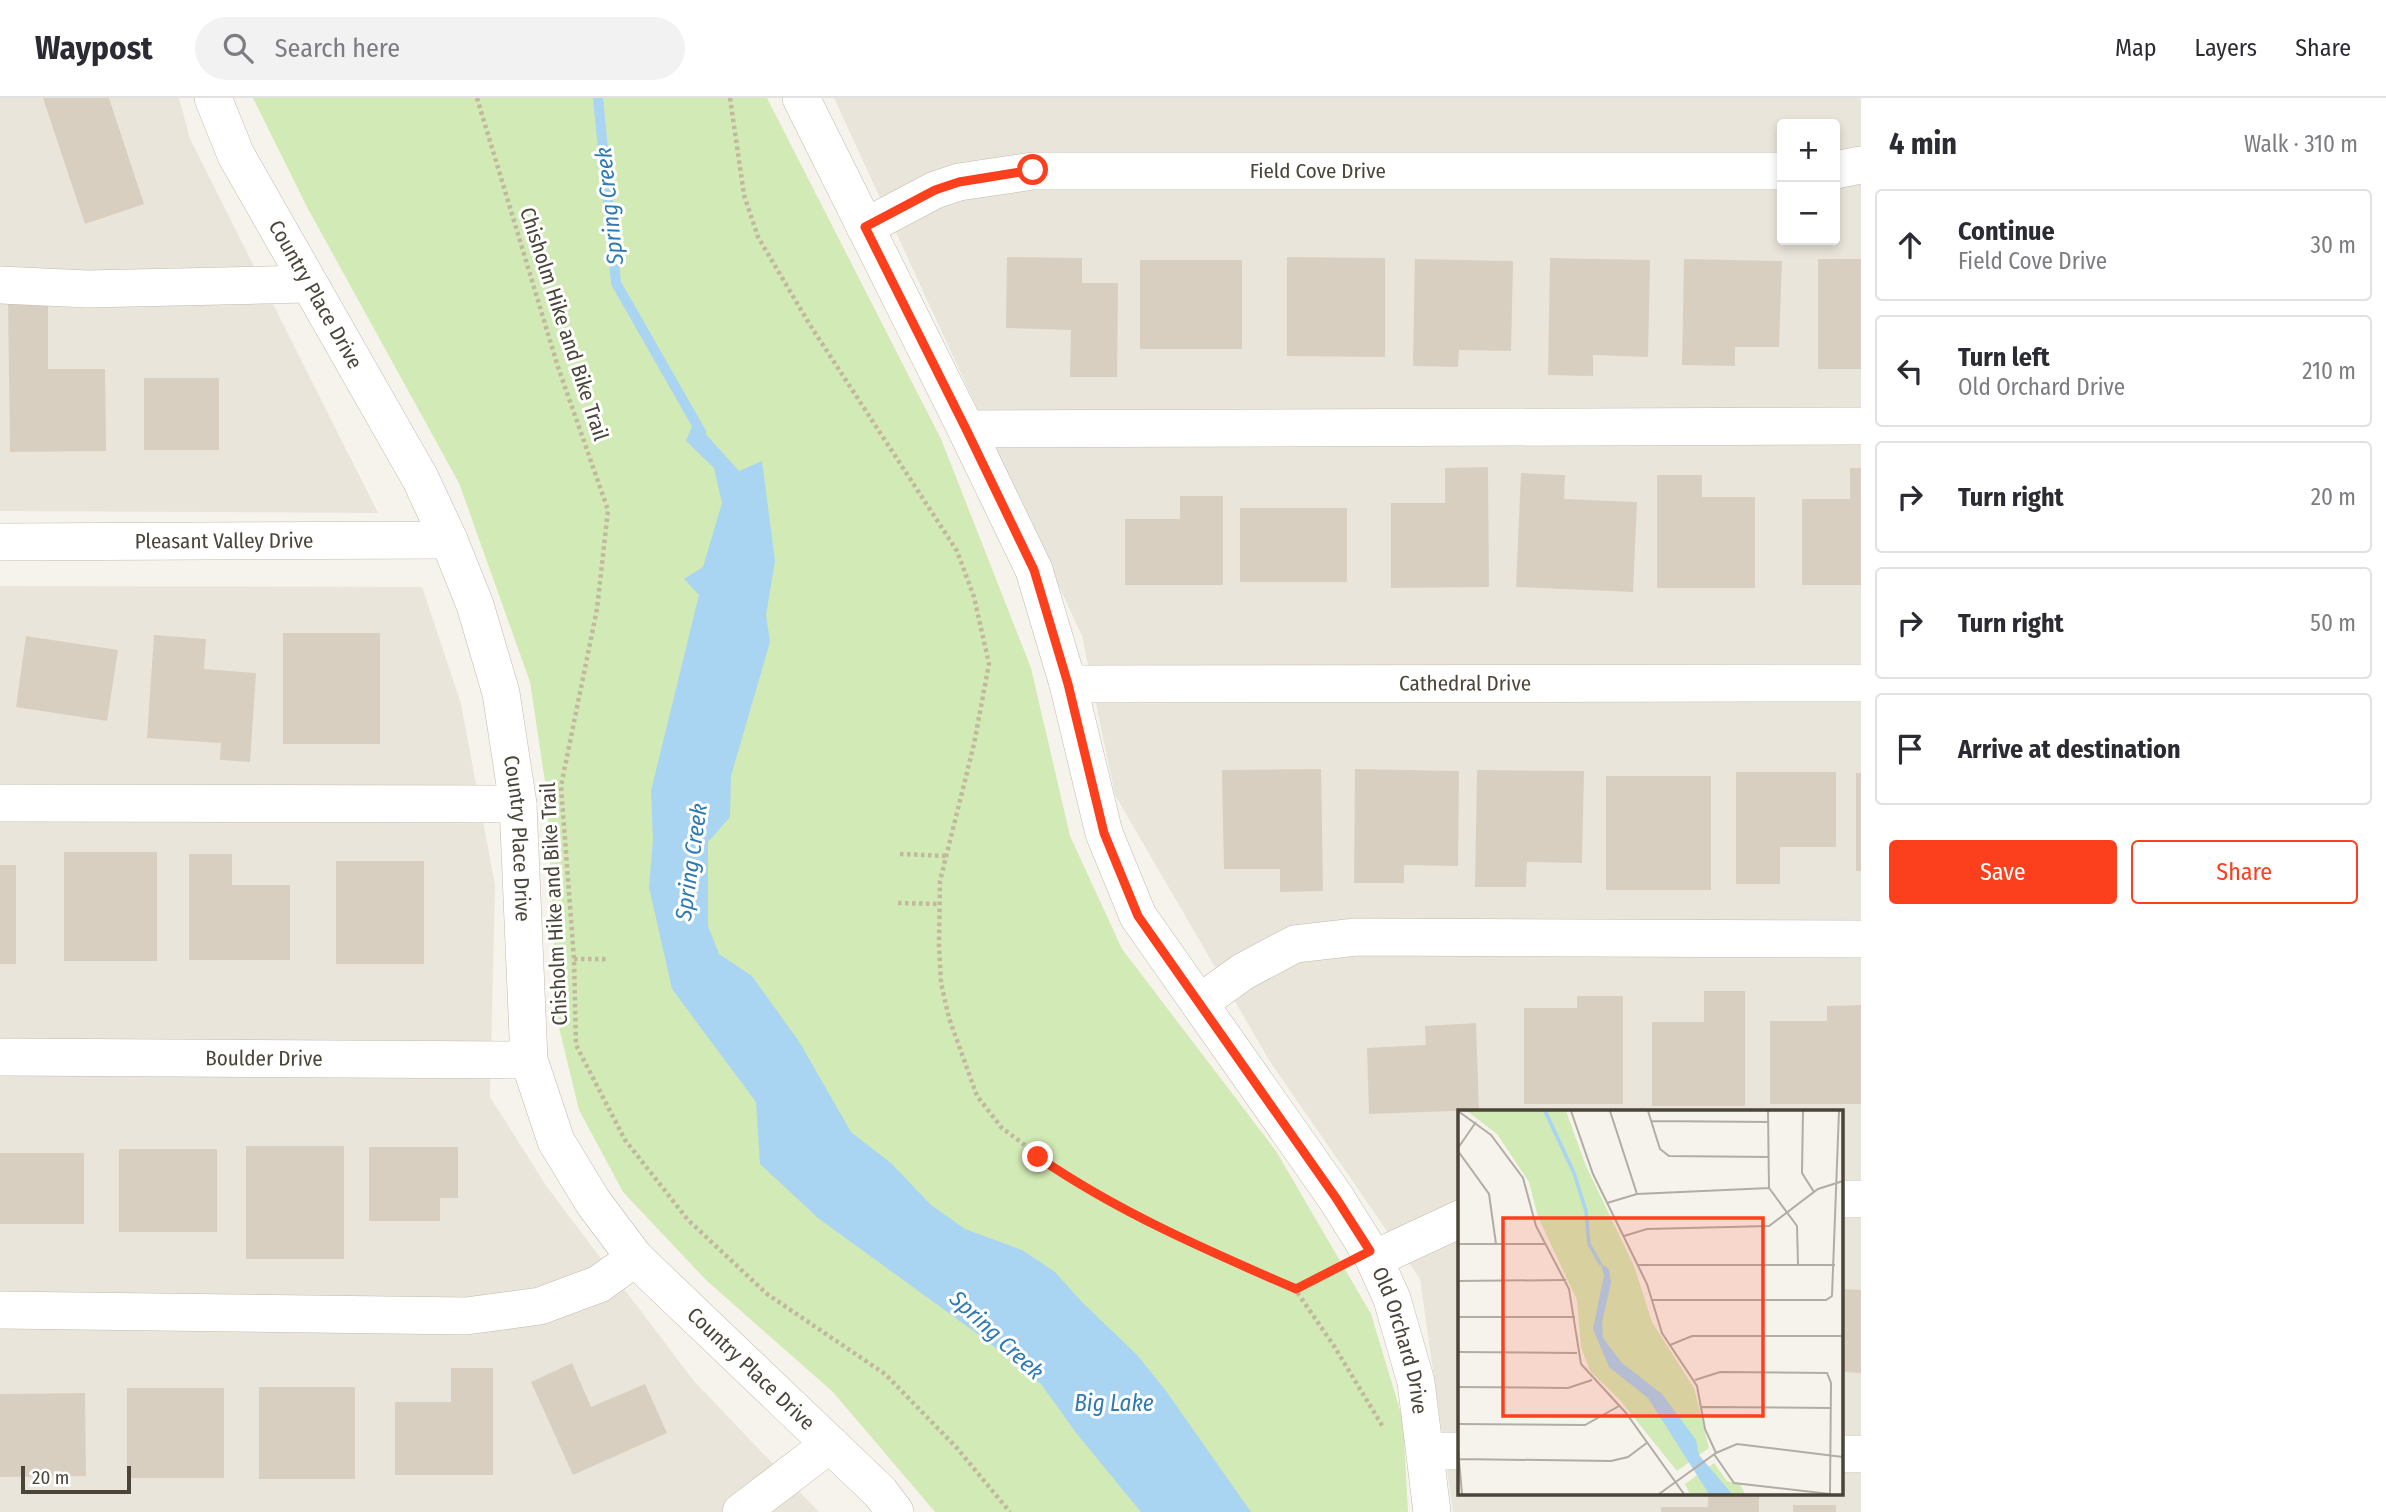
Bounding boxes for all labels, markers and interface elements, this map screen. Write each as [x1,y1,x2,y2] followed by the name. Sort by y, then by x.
[195,17,685,80] search box
[35,28,153,68] text: Waypost
[219,29,257,67] icon: search
[275,33,400,64] text: Search here
[2115,34,2157,62] text: Map
[2195,34,2257,62] text: Layers
[2295,34,2351,62] text: Share
[1777,119,1840,245] map controls
[1777,119,1840,182] button: +
[1889,126,1957,162] text: 4 min
[2244,130,2358,158] text: Walk · 310 m
[589,146,629,267] water label: Spring Creek
[1017,154,1048,185] route start
[1250,158,1386,184] street label: Field Cove Drive
[1777,182,1840,245] button: −
[514,204,614,444] street label: Chisholm Hike and Bike Trail
[263,216,368,373] street label: Country Place Drive
[1958,216,2055,247] text: Continue
[1891,226,1929,264] icon: ahead
[2311,231,2356,259] text: 30 m
[1958,247,2107,275] text: Field Cove Drive
[1958,342,2050,373] text: Turn left
[1891,352,1929,390] icon: left
[2302,357,2356,385] text: 210 m
[1958,373,2125,401] text: Old Orchard Drive
[1891,478,1929,516] icon: right
[1958,482,2064,513] text: Turn right
[2311,483,2356,511] text: 20 m
[135,528,313,554] street label: Pleasant Valley Drive
[1891,604,1929,642] icon: right
[1958,608,2064,639] text: Turn right
[2310,609,2356,637] text: 50 m
[1399,670,1531,697] street label: Cathedral Drive
[1891,730,1929,768] icon: arrive
[1958,734,2181,765] text: Arrive at destination
[498,753,536,922] street label: Country Place Drive
[535,781,573,1026] street label: Chisholm Hike and Bike Trail
[669,802,713,923] water label: Spring Creek
[1889,840,2117,904] button: Save
[2131,840,2358,904] button: Share
[205,1045,323,1072] street label: Boulder Drive
[1458,1110,1843,1494] inset map
[1022,1141,1053,1172] route end
[1366,1263,1433,1416] street label: Old Orchard Drive
[944,1284,1050,1386] water label: Spring Creek
[682,1302,820,1436] street label: Country Place Drive
[1074,1389,1154,1417] water label: Big Lake
[21,1463,131,1495] scale bar
[32,1466,69,1489] text: 20 m

